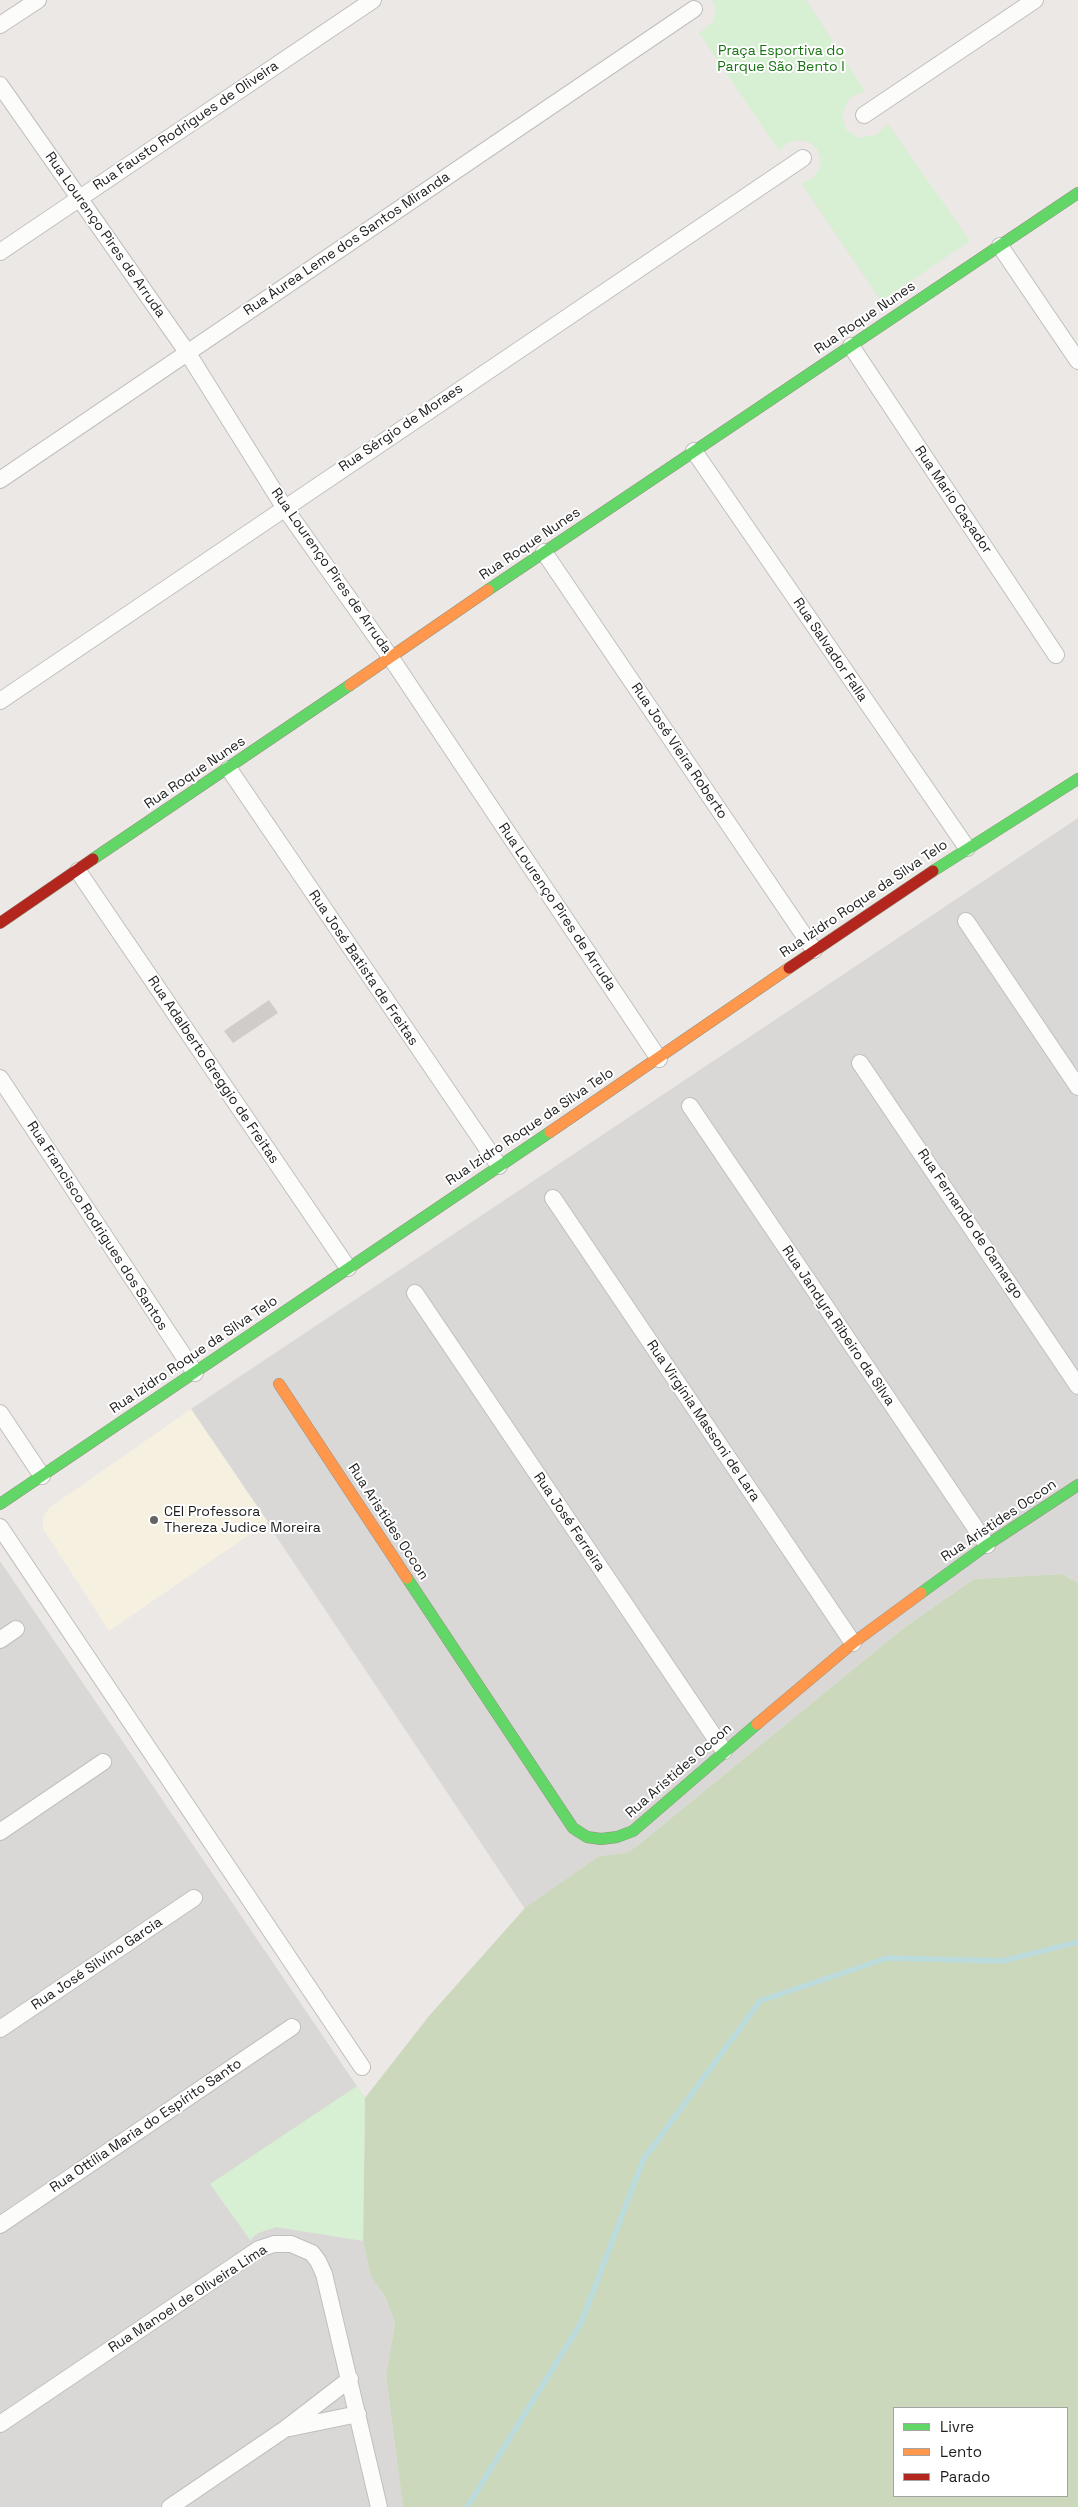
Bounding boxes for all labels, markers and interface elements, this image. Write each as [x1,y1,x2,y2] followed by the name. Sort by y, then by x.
[717,43,845,75] park label: Praça Esportiva do Parque São Bento I
[90,58,282,194] street label: Rua Fausto Rodrigues de Oliveira
[41,149,169,321] street label: Rua Lourenço Pires de Arruda
[241,169,453,319] street label: Rua Áurea Leme dos Santos Miranda
[811,278,919,358] street label: Rua Roque Nunes
[336,380,466,476] street label: Rua Sérgio de Moraes
[911,443,995,557] street label: Rua Mario Caçador
[267,485,395,657] street label: Rua Lourenço Pires de Arruda
[476,504,584,584] street label: Rua Roque Nunes
[789,595,871,705] street label: Rua Salvador Falla
[627,680,731,822] street label: Rua José Vieira Roberto
[141,733,249,813] street label: Rua Roque Nunes
[495,820,619,994] street label: Rua Lourenço Pires de Arruda
[777,836,951,962] street label: Rua Izidro Roque da Silva Telo
[305,887,421,1049] street label: Rua José Batista de Freitas
[144,973,282,1167] street label: Rua Adalberto Greggio de Freitas
[443,1064,617,1190] street label: Rua Izidro Roque da Silva Telo
[23,1118,171,1334] street label: Rua Francisco Rodrigues dos Santos
[913,1146,1027,1302] street label: Rua Fernando de Camargo
[778,1243,898,1409] street label: Rua Jandyra Ribeiro da Silva
[107,1292,281,1418] street label: Rua Izidro Roque da Silva Telo
[643,1337,763,1505] street label: Rua Virgínia Massoni de Lara
[344,1461,432,1583] street label: Rua Aristides Occon
[530,1469,608,1575] street label: Rua José Ferreira
[938,1476,1060,1566] street label: Rua Aristides Occon
[164,1504,321,1536] place label: CEI Professora Thereza Judice Moreira
[148,1514,160,1526] marker: CEI Professora Thereza Judice Moreira
[622,1720,736,1822] street label: Rua Aristides Occon
[28,1914,166,2014] street label: Rua José Silvino Garcia
[47,2055,245,2197] street label: Rua Ottília Maria do Espírito Santo
[106,2241,270,2357] street label: Rua Manoel de Oliveira Lima
[893,2407,1068,2497] legend
[940,2417,974,2436] text: Livre
[940,2442,982,2461] text: Lento
[940,2467,990,2486] text: Parado

